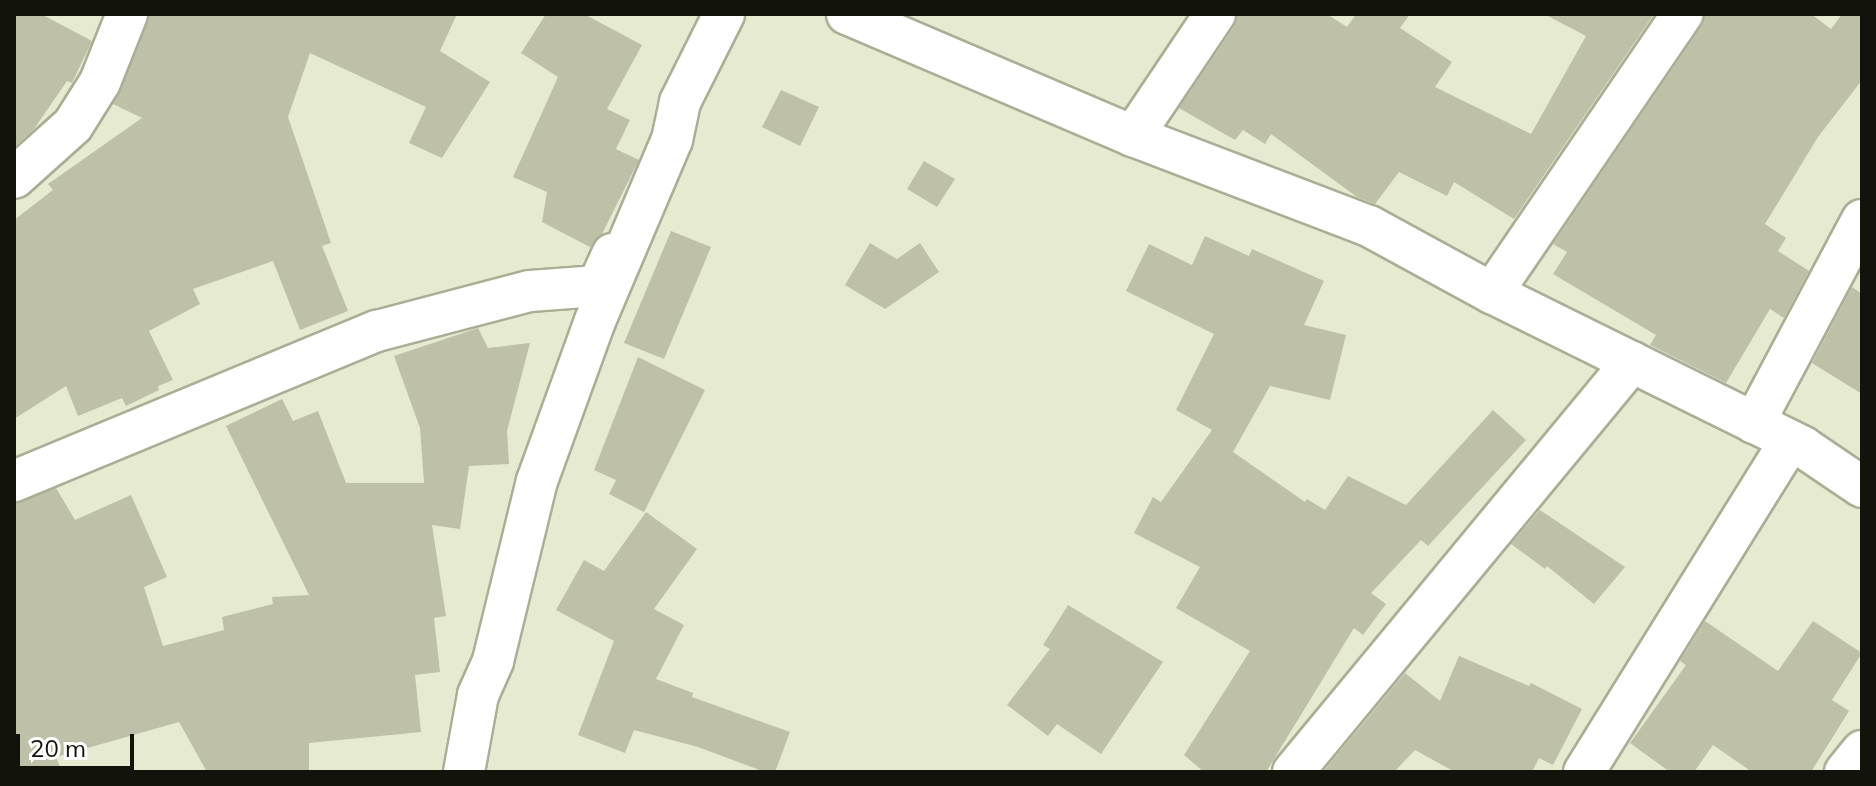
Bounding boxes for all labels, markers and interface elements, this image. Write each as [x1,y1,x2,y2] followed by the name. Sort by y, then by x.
[20,718,138,768] scale bar
[30,733,86,763] text: 20 m

